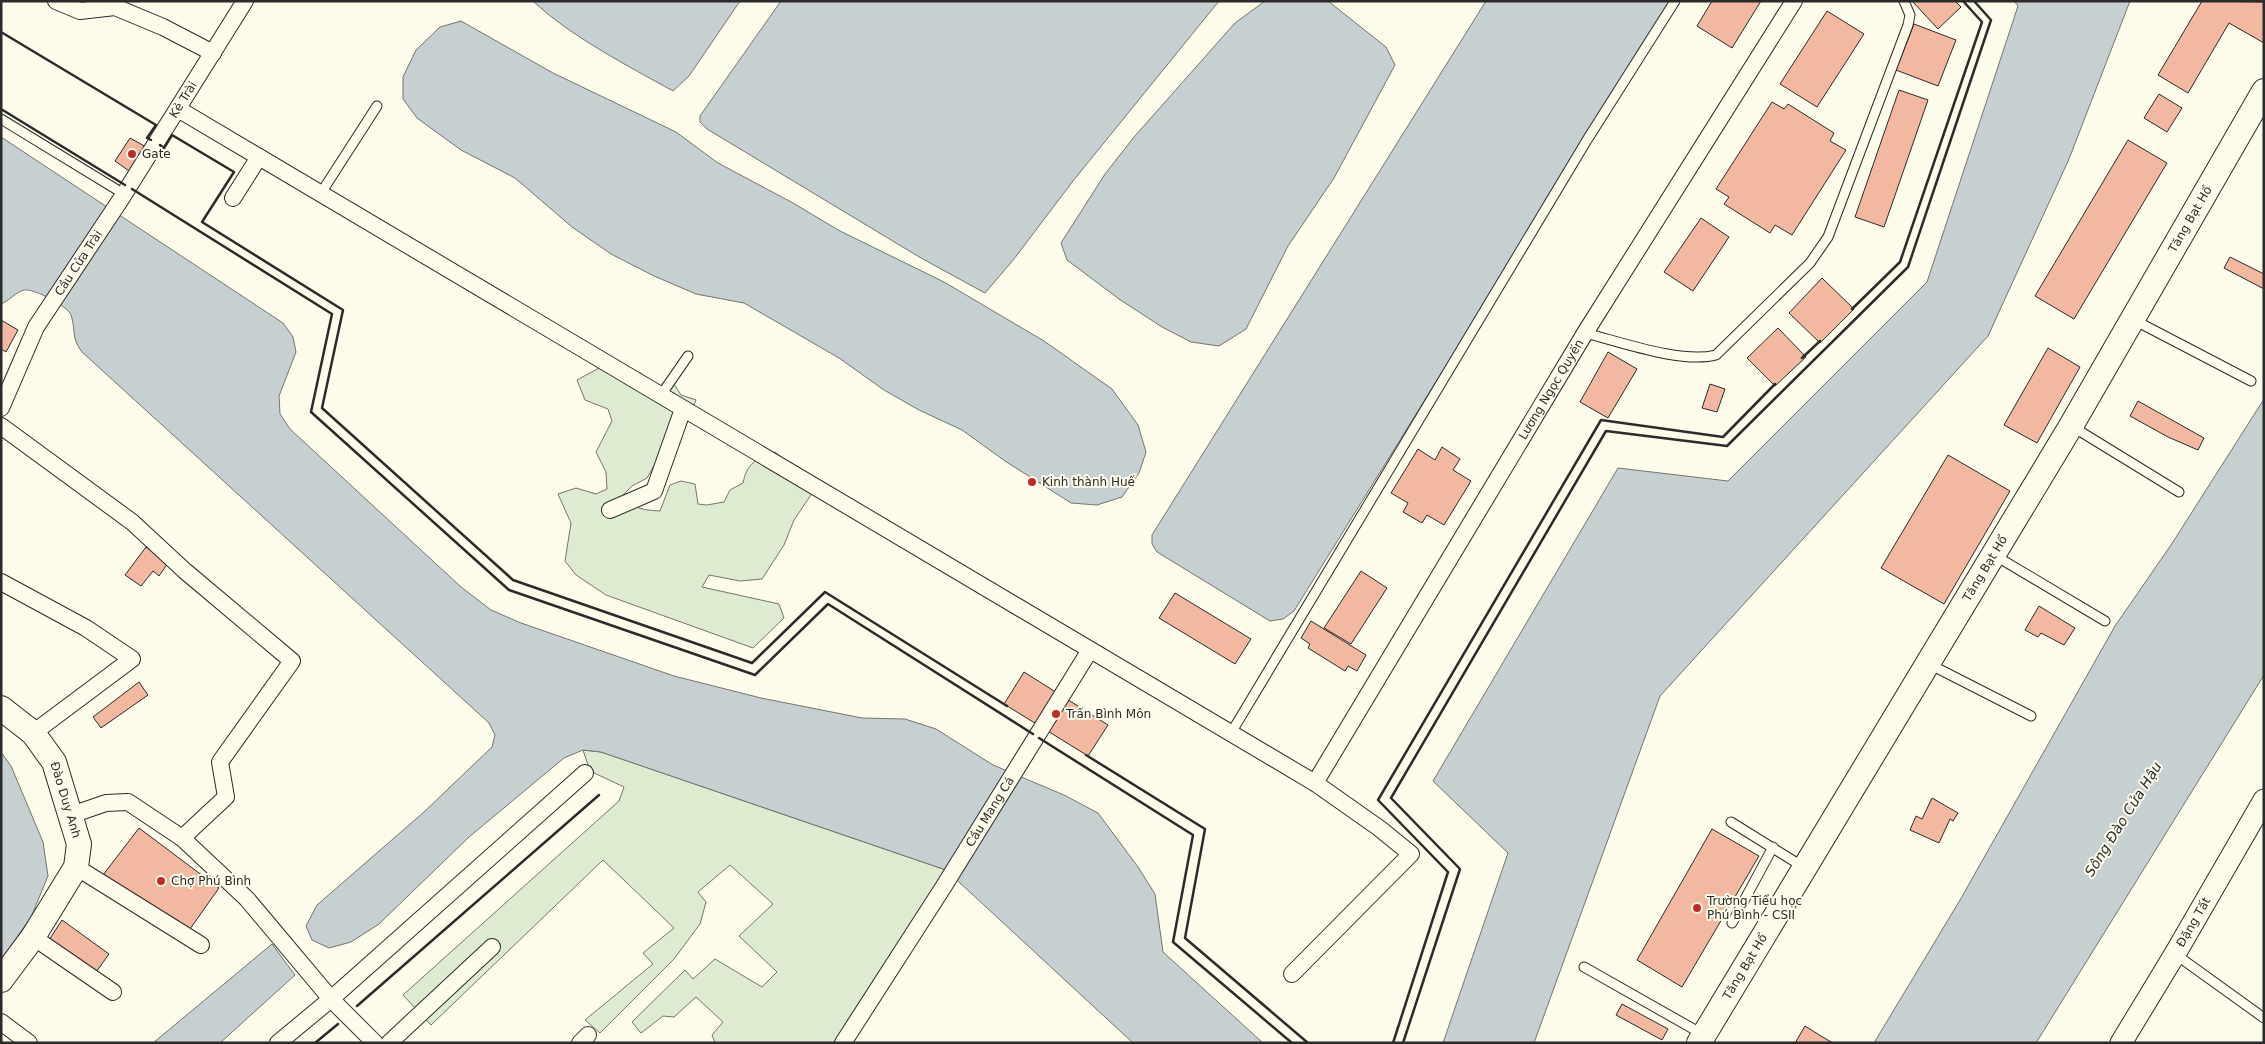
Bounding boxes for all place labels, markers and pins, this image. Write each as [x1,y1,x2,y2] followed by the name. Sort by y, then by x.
[142,147,171,161] place label: Gate
[126,148,138,160] marker: Gate
[1042,475,1136,489] place label: Kinh thành Huế
[1026,476,1038,488] marker: Kinh thành Huế
[1065,707,1151,721] place label: Trấn Bình Môn
[1050,708,1062,720] marker: Trấn Bình Môn
[171,874,251,888] place label: Chợ Phú Bình
[155,875,167,887] marker: Chợ Phú Bình
[1706,894,1802,922] place label: Trường Tiểu học Phú Bình - CSII
[1691,902,1703,914] marker: Trường Tiểu học Phú Bình - CSII

